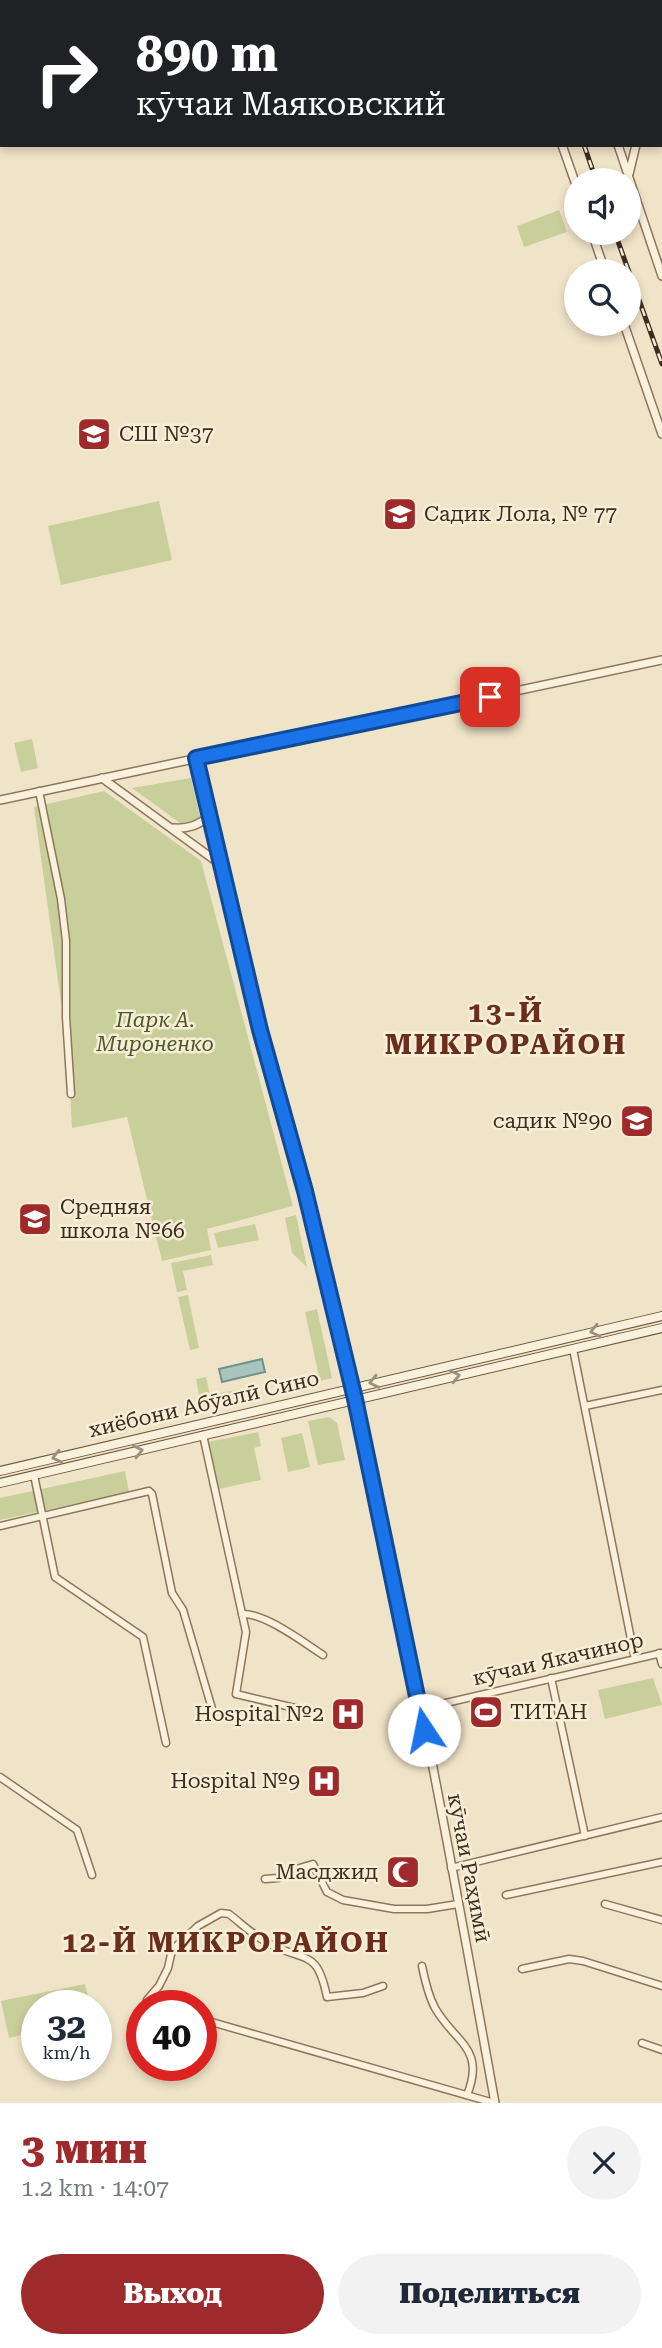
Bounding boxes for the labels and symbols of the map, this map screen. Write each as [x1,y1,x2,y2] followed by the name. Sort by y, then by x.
[75,415,113,453] school or university icon: СШ №37
[119,422,214,446] place label: СШ №37
[381,495,419,533] school or university icon: Садик Лола, № 77
[424,502,617,526] place label: Садик Лола, № 77
[460,667,520,727] pin
[385,996,627,1061] district label: 13-Й МИКРОРАЙОН
[95,1008,214,1056] park label: Парк А. Мироненко
[618,1102,656,1140] school or university icon: садик №90
[493,1109,612,1133] place label: садик №90
[60,1195,185,1243] place label: Средняя школа №66
[16,1200,54,1238] school or university icon: Средняя школа №66
[590,1323,602,1337] one-way arrow
[87,1366,321,1442] street label: хиёбони Абӯалӣ Сино
[449,1370,461,1385] one-way arrow
[368,1373,380,1388] one-way arrow
[132,1444,144,1459] one-way arrow
[51,1449,63,1463] one-way arrow
[470,1628,646,1690] street label: кӯчаи Якачинор
[387,1693,461,1767] position arrow
[467,1693,505,1731] sports icon: ТИТАН
[329,1695,367,1733] hospital icon: Hospital №2
[510,1700,587,1724] place label: ТИТАН
[194,1702,324,1726] place label: Hospital №2
[305,1762,343,1800] hospital icon: Hospital №9
[170,1769,300,1793] place label: Hospital №9
[443,1791,495,1945] street label: кӯчаи Раҳимӣ
[384,1853,422,1891] mosque icon: Масджид
[275,1860,378,1884] place label: Масджид
[62,1926,390,1959] district label: 12-Й МИКРОРАЙОН
[126,1990,217,2081] speed limit sign: 40

